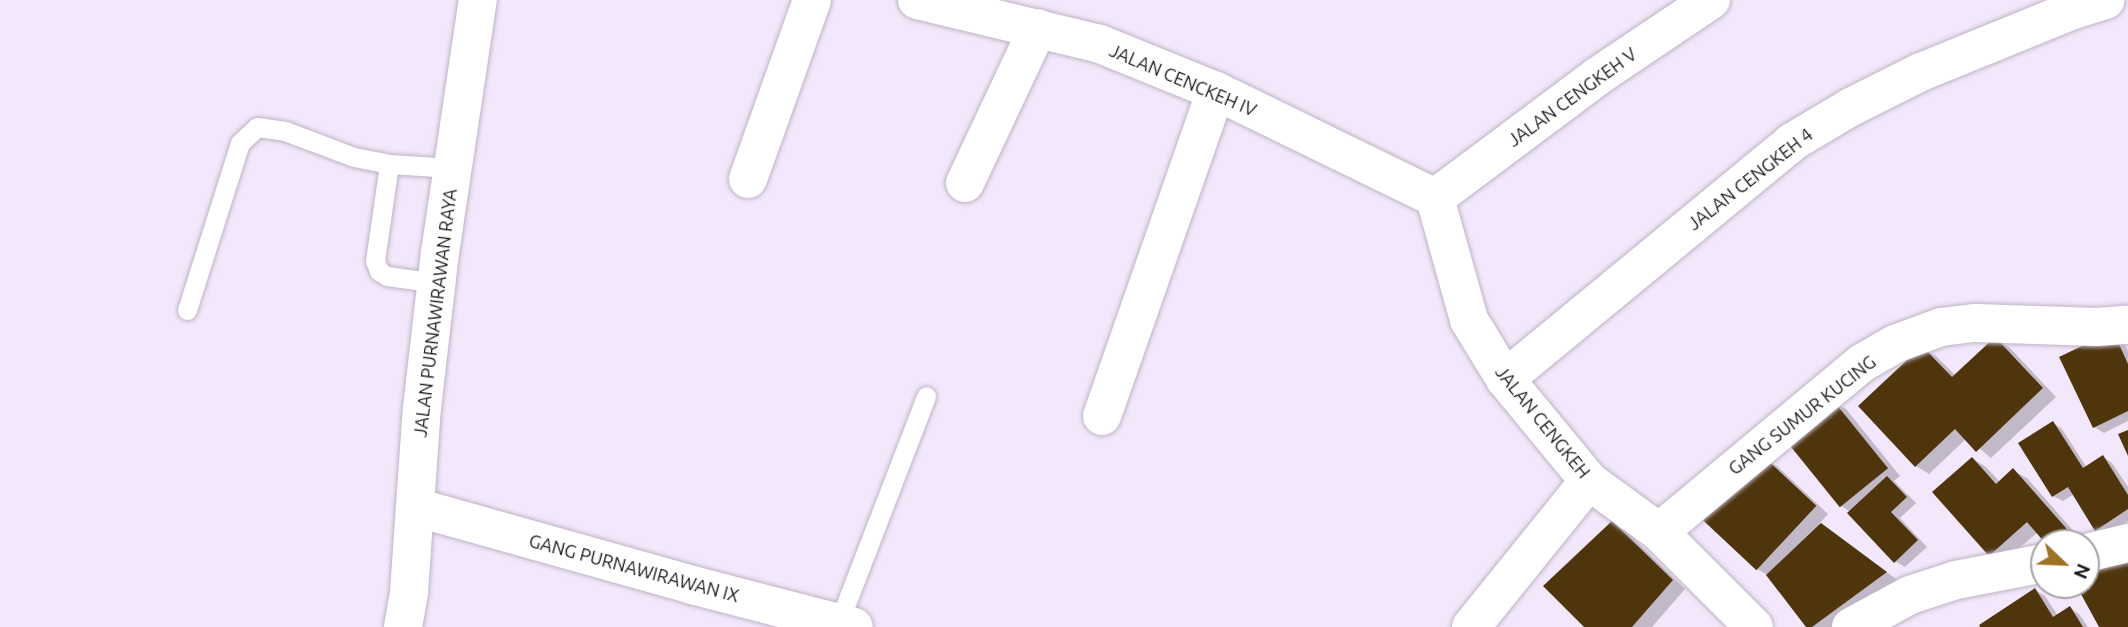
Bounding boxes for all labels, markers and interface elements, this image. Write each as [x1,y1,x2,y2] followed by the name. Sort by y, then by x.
[1106,39,1260,121] street label: JALAN CENCKEH IV
[1503,43,1641,151] street label: JALAN CENGKEH V
[1683,123,1817,235] street label: JALAN CENGKEH 4
[409,188,461,438] street label: JALAN PURNAWIRAWAN RAYA
[1724,351,1880,479] street label: GANG SUMUR KUCING
[1491,361,1595,483] street label: JALAN CENGKEH
[2030,529,2100,599] north arrow
[527,530,741,606] street label: GANG PURNAWIRAWAN IX
[2070,561,2095,582] text: N

